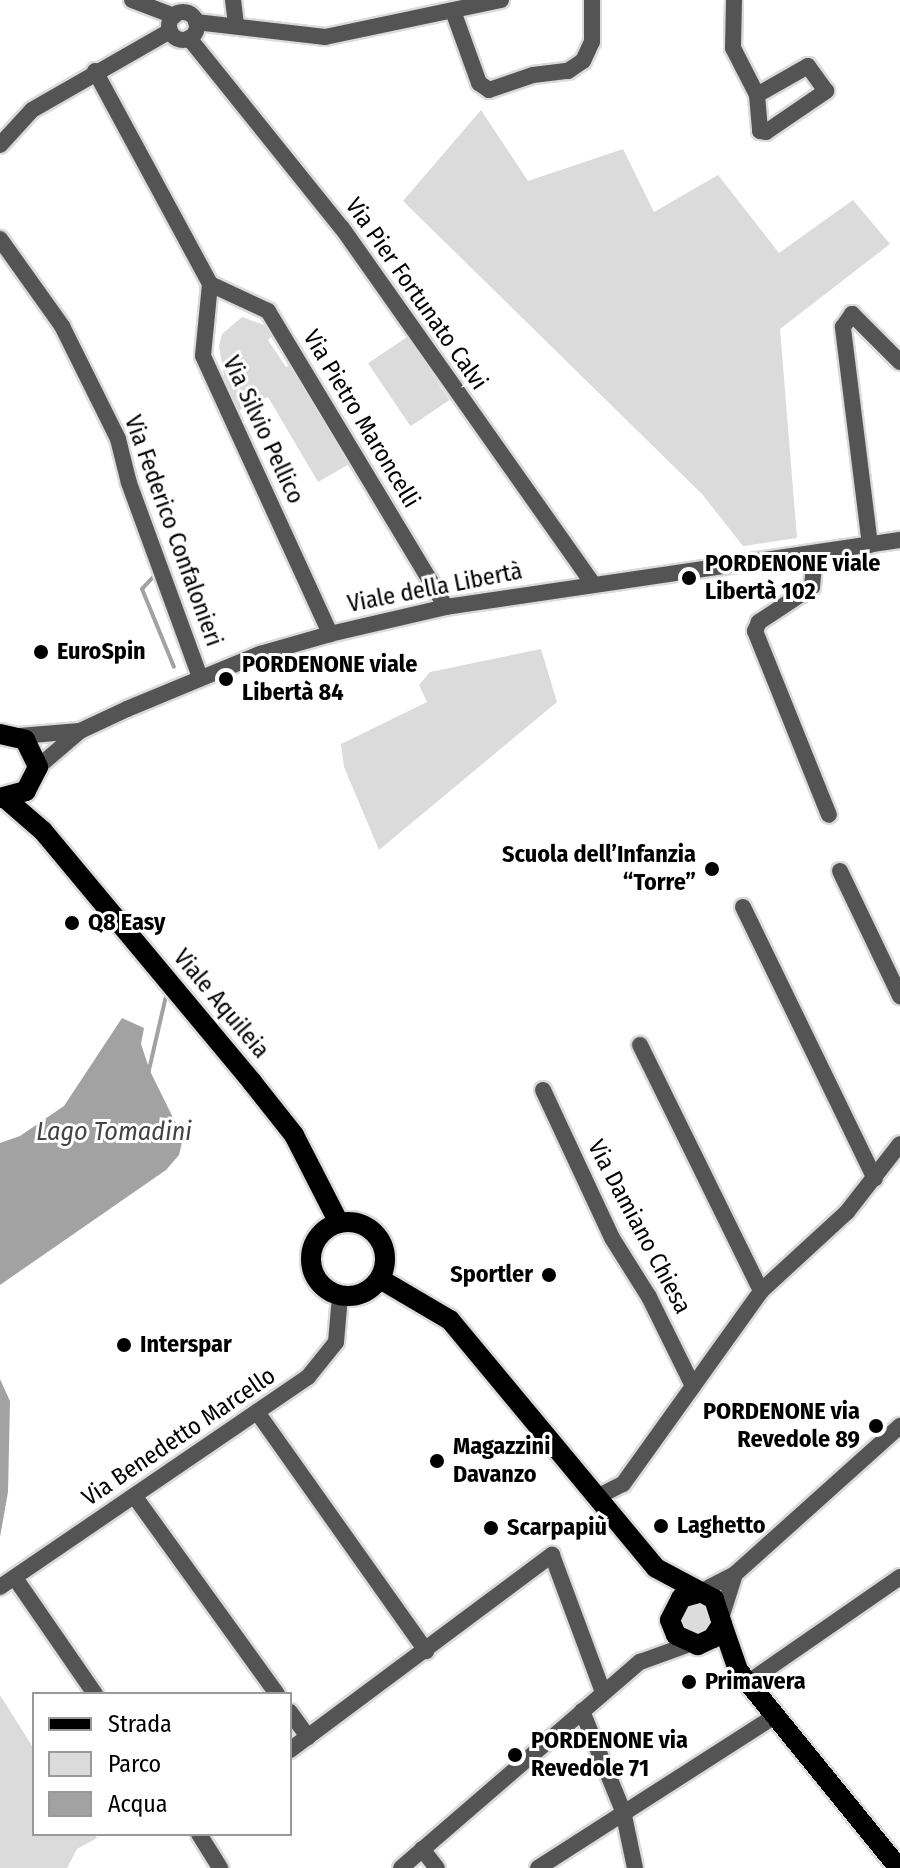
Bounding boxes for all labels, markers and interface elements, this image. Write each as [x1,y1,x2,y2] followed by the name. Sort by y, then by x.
[339,192,493,396] street label: Via Pier Fortunato Calvi
[297,325,425,513] street label: Via Pietro Maroncelli
[216,352,310,508] street label: Via Silvio Pellico
[118,412,228,650] street label: Via Federico Confalonieri
[705,550,880,606] place label: PORDENONE viale Libertà 102
[345,557,525,619] street label: Viale della Libertà
[680,569,698,587] marker: PORDENONE viale Libertà 102
[57,638,146,666] place label: EuroSpin
[32,643,50,661] marker: EuroSpin
[242,651,417,707] place label: PORDENONE viale Libertà 84
[217,670,235,688] marker: PORDENONE viale Libertà 84
[502,841,696,897] place label: Scuola dell’Infanzia “Torre”
[703,860,721,878] marker: Scuola dell’Infanzia “Torre”
[88,909,165,937] place label: Q8 Easy
[63,914,81,932] marker: Q8 Easy
[167,944,275,1064] street label: Viale Aquileia
[36,1116,192,1148] water label: Lago Tomadini
[581,1135,697,1319] street label: Via Damiano Chiesa
[450,1261,533,1289] place label: Sportler
[540,1266,558,1284] marker: Sportler
[140,1331,232,1359] place label: Interspar
[115,1336,133,1354] marker: Interspar
[77,1362,281,1512] street label: Via Benedetto Marcello
[703,1398,860,1454] place label: PORDENONE via Revedole 89
[867,1417,885,1435] marker: PORDENONE via Revedole 89
[453,1433,550,1489] place label: Magazzini Davanzo
[428,1452,446,1470] marker: Magazzini Davanzo
[677,1512,766,1540] place label: Laghetto
[507,1514,607,1542] place label: Scarpapiù
[652,1517,670,1535] marker: Laghetto
[482,1519,500,1537] marker: Scarpapiù
[705,1668,806,1696] place label: Primavera
[680,1673,698,1691] marker: Primavera
[32,1692,292,1836] legend
[108,1710,172,1738] text: Strada
[531,1727,688,1783] place label: PORDENONE via Revedole 71
[506,1746,524,1764] marker: PORDENONE via Revedole 71
[108,1750,161,1778] text: Parco
[108,1790,168,1818] text: Acqua

